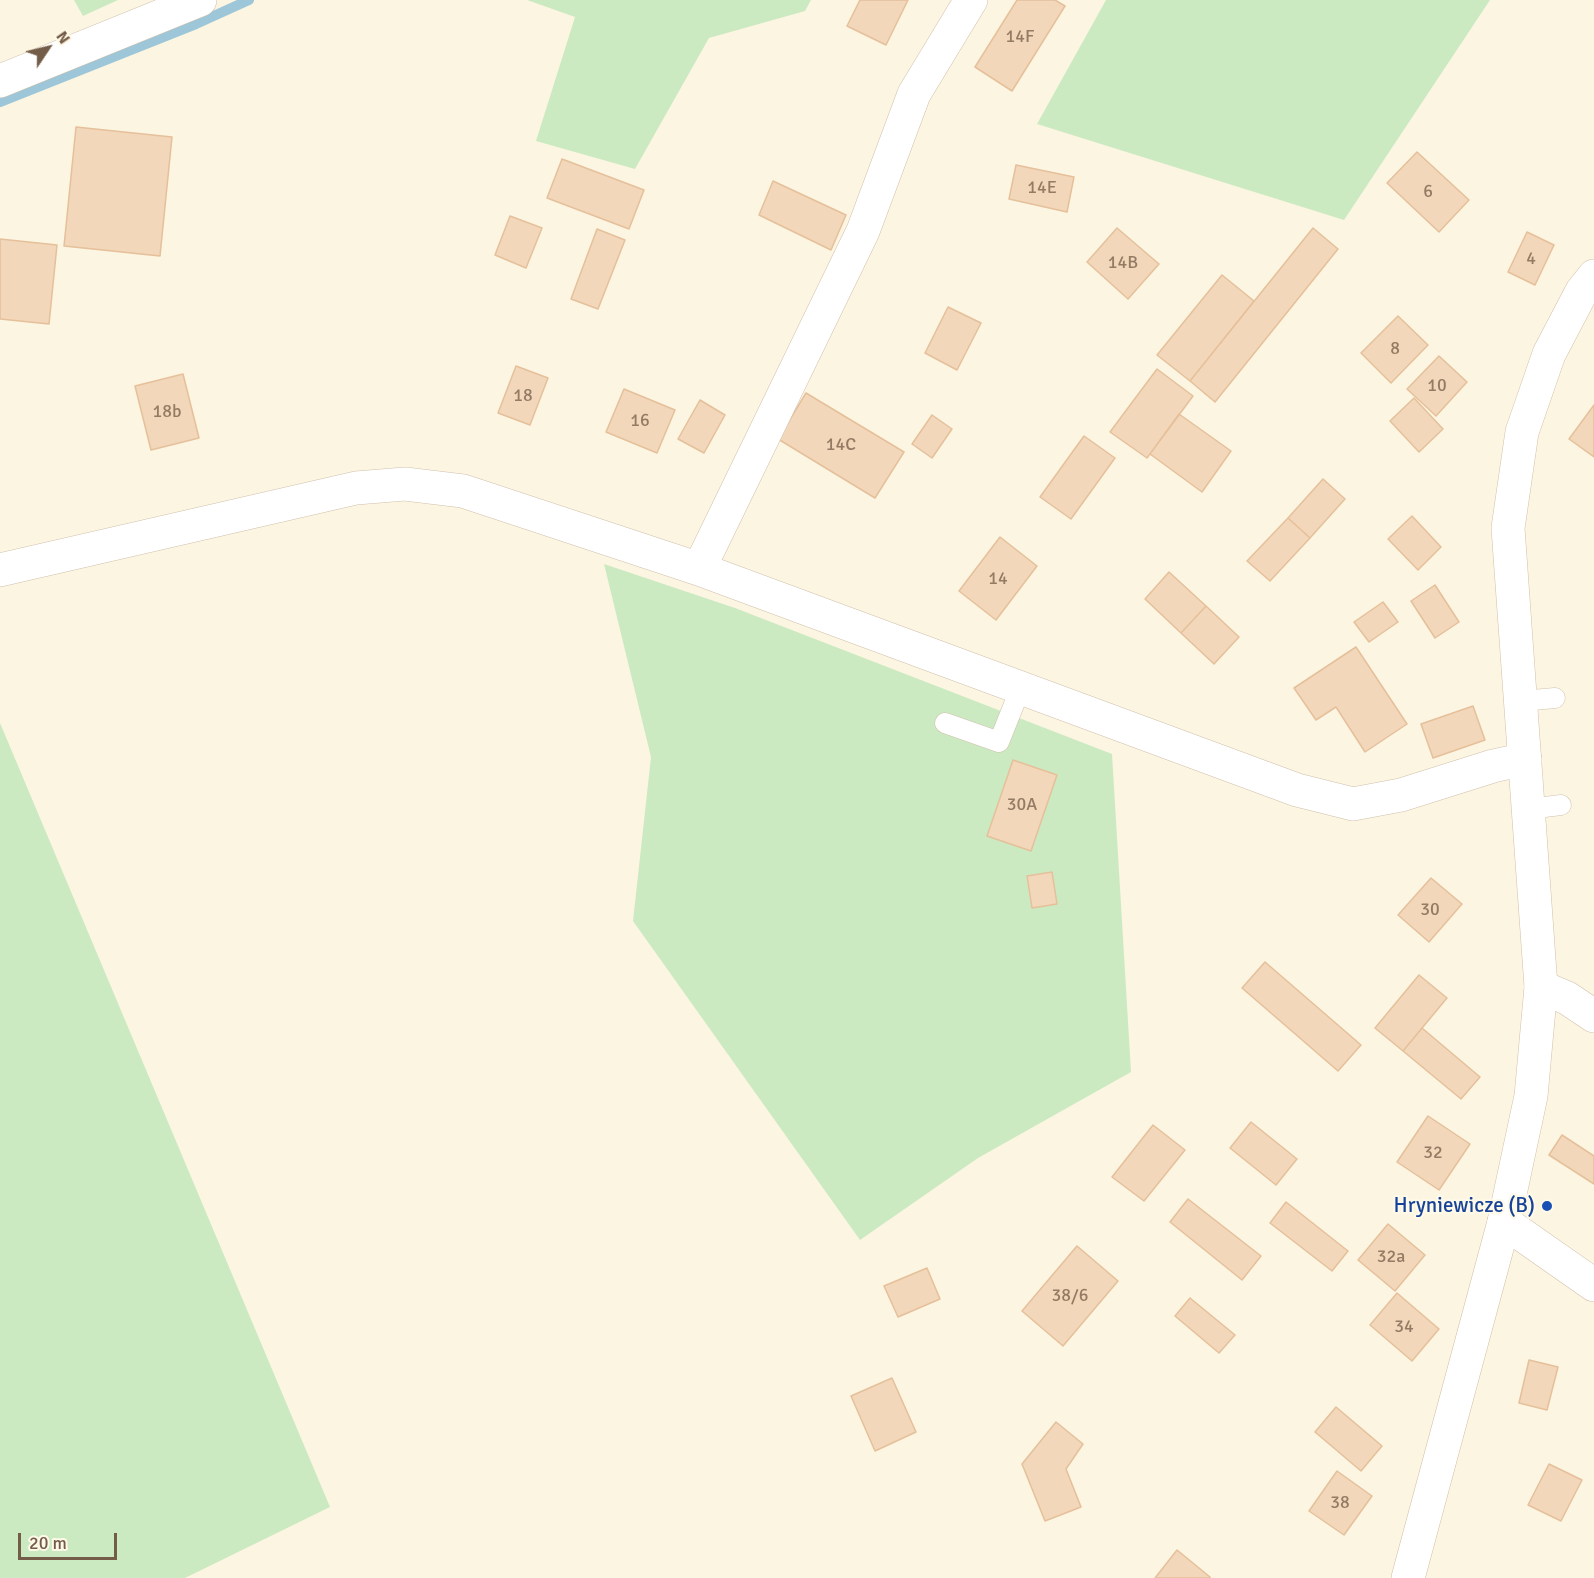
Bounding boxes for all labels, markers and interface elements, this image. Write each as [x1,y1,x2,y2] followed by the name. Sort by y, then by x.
[18,18,78,78] north arrow
[1006,26,1034,48] house number: 14F
[51,27,74,48] text: N
[1027,177,1057,199] house number: 14E
[1423,181,1433,203] house number: 6
[1526,248,1536,270] house number: 4
[1108,252,1138,274] house number: 14B
[1390,338,1400,360] house number: 8
[1427,375,1447,397] house number: 10
[513,385,533,407] house number: 18
[153,401,181,423] house number: 18b
[630,410,650,432] house number: 16
[826,434,856,456] house number: 14C
[988,568,1008,590] house number: 14
[1007,794,1037,816] house number: 30A
[1420,899,1440,921] house number: 30
[1423,1142,1443,1164] house number: 32
[1393,1193,1535,1219] place label: Hryniewicze (B)
[1540,1199,1554,1213] marker: Hryniewicze (B)
[1377,1246,1405,1268] house number: 32a
[1052,1285,1088,1307] house number: 38/6
[1394,1316,1414,1338] house number: 34
[1330,1492,1350,1514] house number: 38
[21,1521,120,1559] scale bar
[29,1532,67,1554] text: 20 m

